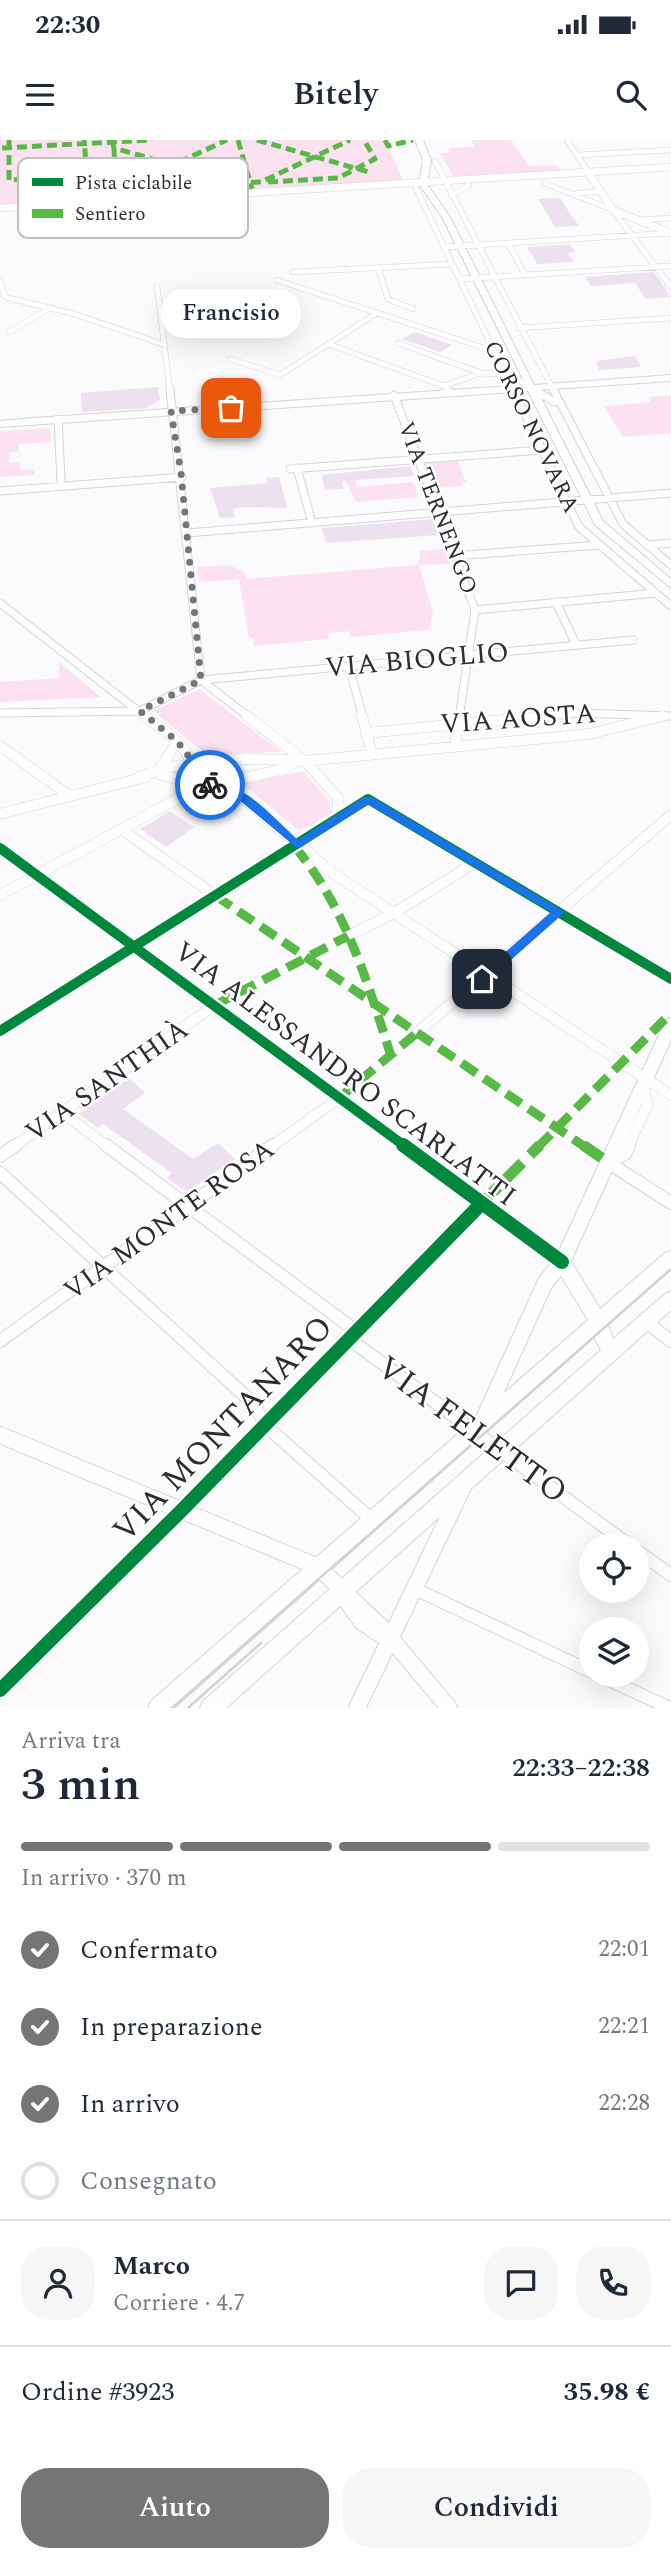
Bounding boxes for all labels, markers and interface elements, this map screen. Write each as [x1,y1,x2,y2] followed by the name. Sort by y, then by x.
[35,5,100,45] text: 22:30
[293,70,378,119] text: Bitely
[21,76,59,114] icon: menu
[612,76,650,114] icon: search
[18,158,248,238] legend
[75,169,192,198] text: Pista ciclabile
[75,200,145,229] text: Sentiero
[161,289,301,338] callout: Francisio
[182,296,280,331] text: Francisio
[474,335,588,519] street label: CORSO NOVARA
[201,378,261,438] pin
[212,389,250,427] icon: bag
[388,417,486,599] street label: VIA TERNENGO
[323,631,511,689] street label: VIA BIOGLIO
[439,692,597,746] street label: VIA AOSTA
[175,750,245,820] courier
[191,766,229,804] icon: bike
[165,931,525,1217] street label: VIA ALESSANDRO SCARLATTI
[452,949,512,1009] pin
[463,960,501,998] icon: home
[16,1009,198,1153] street label: VIA SANTHIÀ
[54,1128,284,1312] street label: VIA MONTE ROSA
[101,1304,345,1554] street label: VIA MONTANARO
[366,1343,578,1517] street label: VIA FELETTO
[579,1533,649,1687] map controls
[579,1533,649,1603] button: locate
[579,1617,649,1687] button: layers
[21,1724,121,1759] text: Arriva tra
[512,1748,650,1788] text: 22:33–22:38
[21,1750,140,1820] text: 3 min
[21,1861,187,1896] text: In arrivo · 370 m
[80,1930,218,1970] text: Confermato
[21,1931,59,1969] icon: check
[598,1932,650,1967] text: 22:01
[80,2007,262,2047] text: In preparazione
[21,2008,59,2046] icon: check
[598,2009,650,2044] text: 22:21
[80,2084,180,2124] text: In arrivo
[21,2085,59,2123] icon: check
[598,2086,650,2121] text: 22:28
[80,2161,217,2201] text: Consegnato
[21,2246,95,2320] button: person
[113,2246,190,2286] text: Marco
[484,2246,558,2320] button: chat
[576,2246,650,2320] button: phone
[113,2286,245,2321] text: Corriere · 4.7
[21,2372,174,2412] text: Ordine #3923
[564,2372,650,2412] text: 35.98 €
[21,2468,329,2548] button: Aiuto
[343,2468,650,2548] button: Condividi

